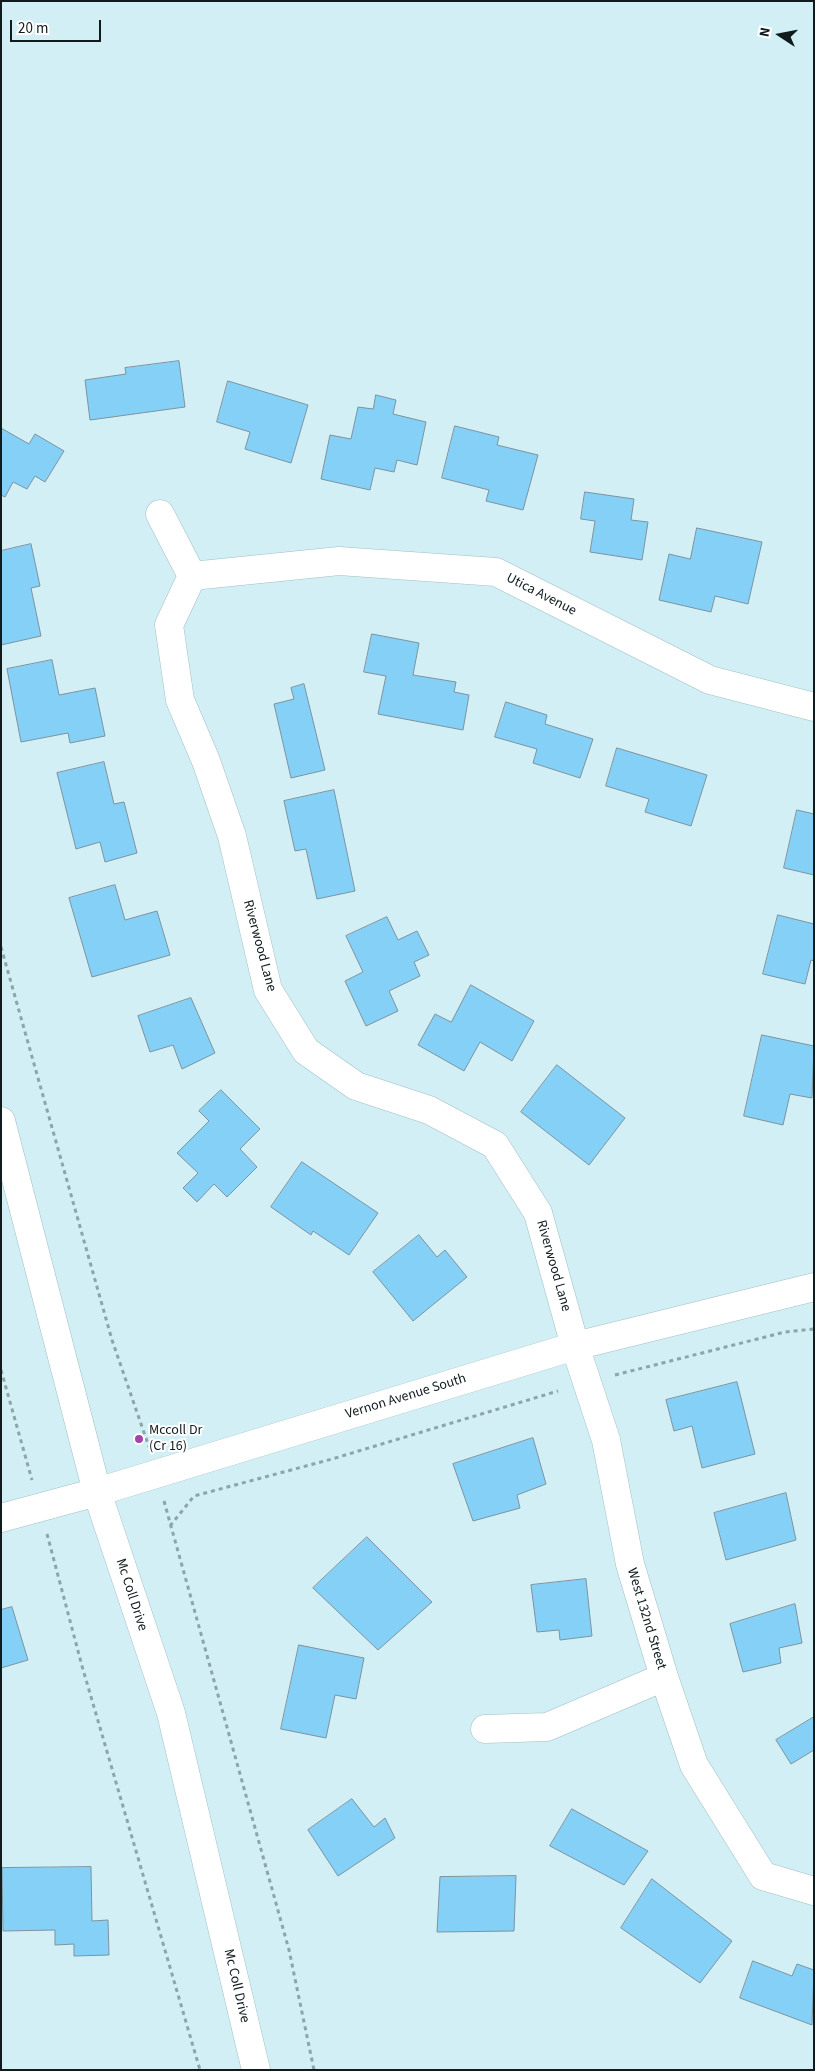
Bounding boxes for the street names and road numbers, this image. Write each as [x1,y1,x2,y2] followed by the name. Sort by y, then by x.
[503,570,579,620] street label: Utica Avenue
[239,898,279,994] street label: Riverwood Lane
[532,1218,574,1314] street label: Riverwood Lane
[344,1371,468,1423] street label: Vernon Avenue South
[111,1557,151,1633] street label: Mc Coll Drive
[623,1566,669,1672] street label: West 132nd Street
[219,1947,253,2025] street label: Mc Coll Drive

